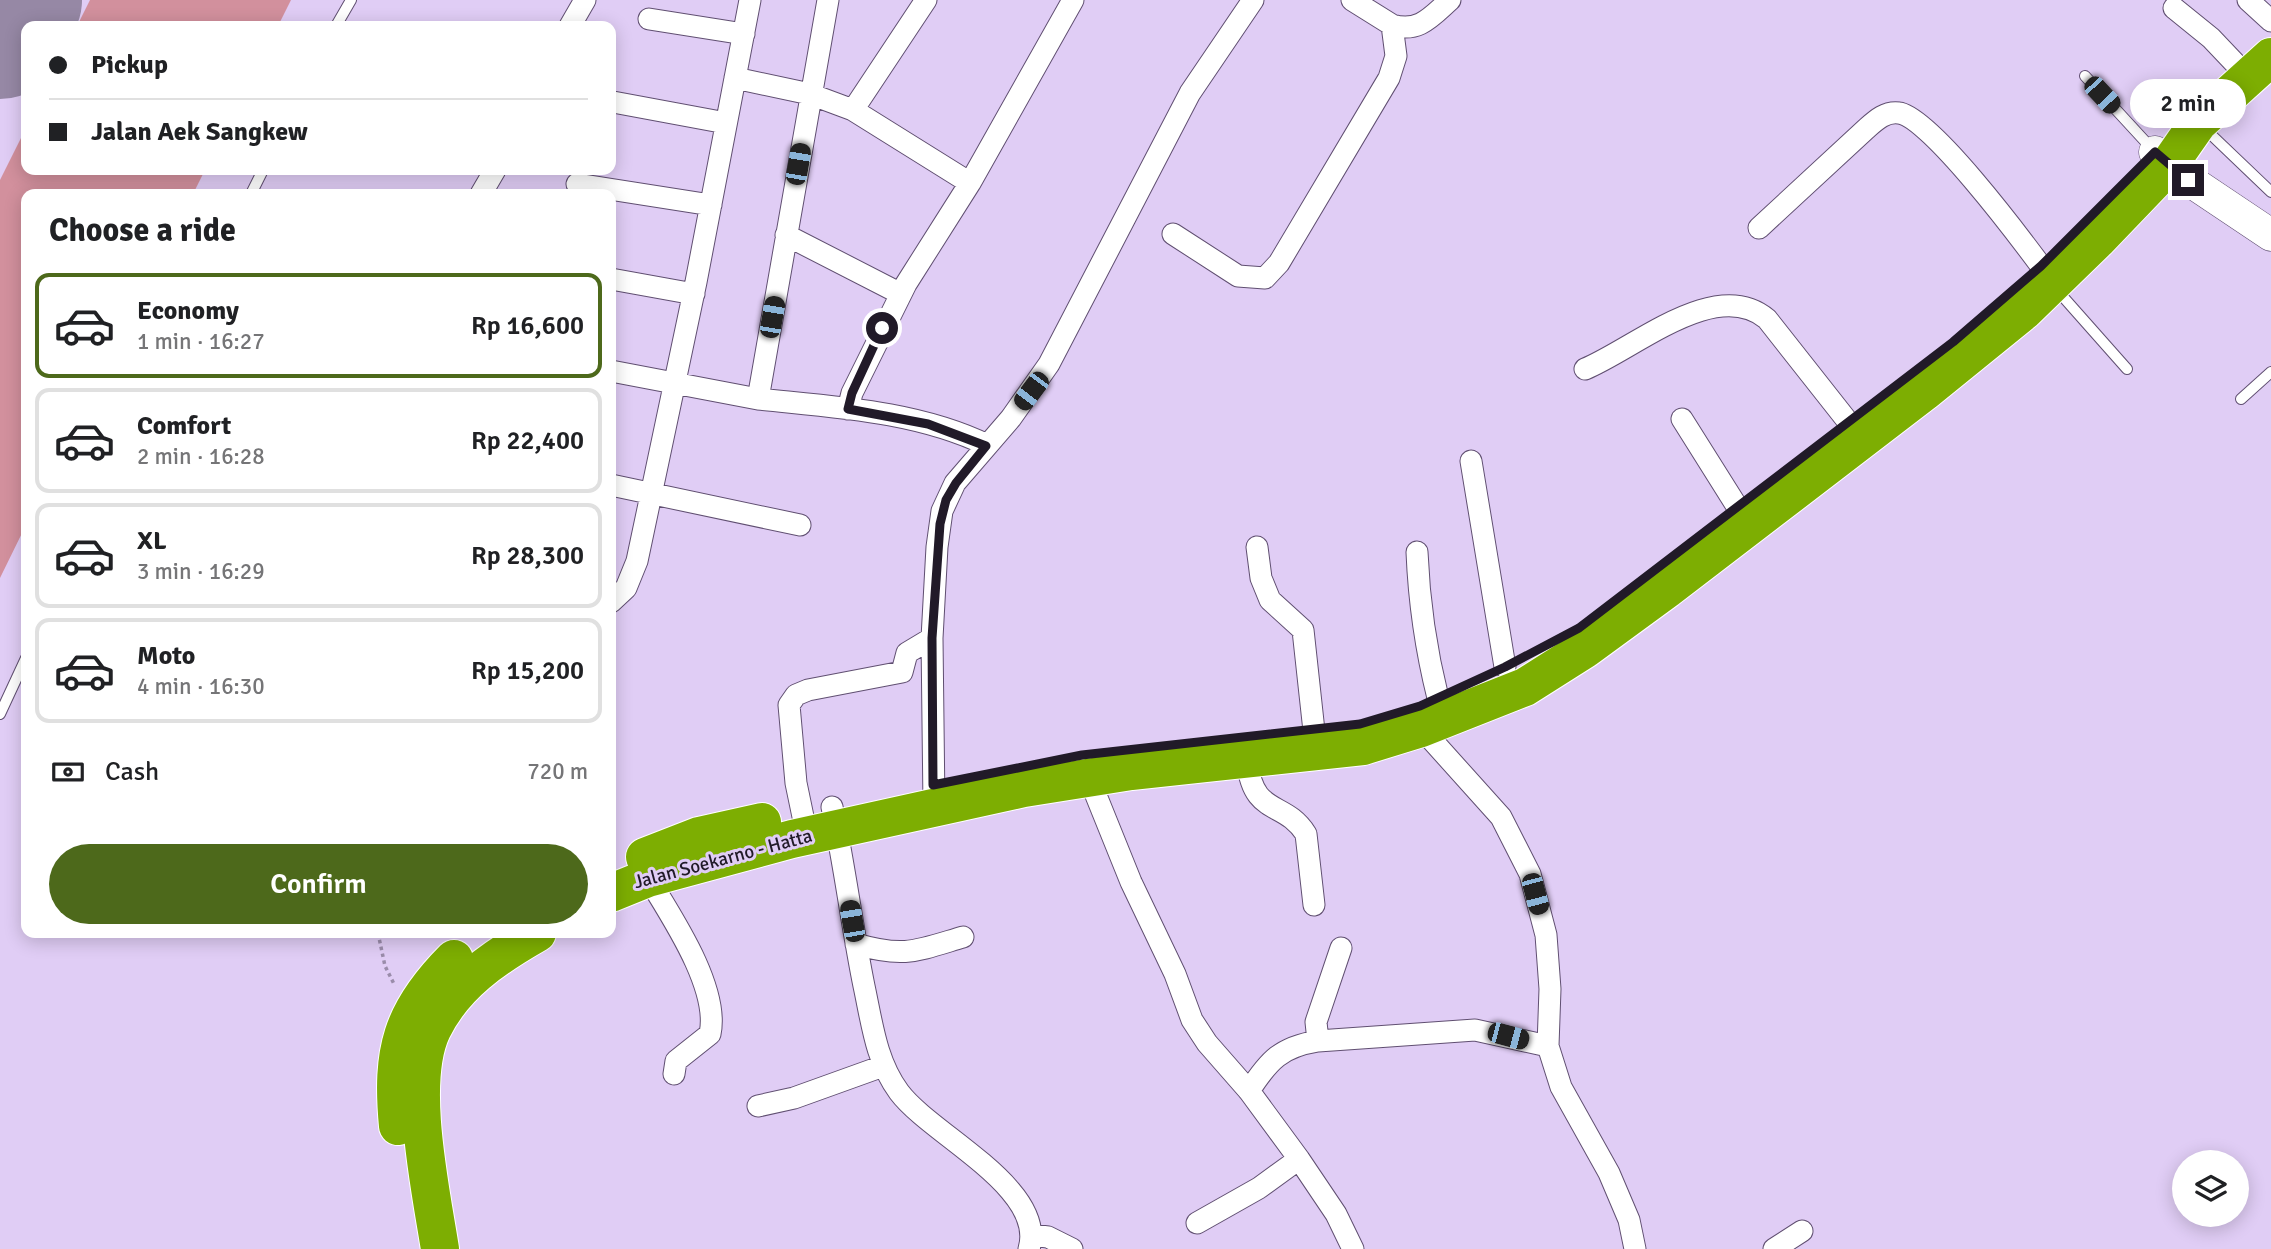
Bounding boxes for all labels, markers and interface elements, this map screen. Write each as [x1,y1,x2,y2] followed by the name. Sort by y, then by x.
[91,49,168,81] text: Pickup
[2080,72,2125,118] car
[2130,78,2246,128] callout: 2 min
[2160,89,2216,118] text: 2 min
[91,116,308,148] text: Jalan Aek Sangkew
[785,141,812,187] car
[2172,164,2204,196] route end
[49,211,236,250] text: Choose a ride
[53,294,116,357] icon: car
[759,294,786,340] car
[137,295,239,327] text: Economy
[471,310,584,342] text: Rp 16,600
[866,312,898,344] route start
[137,327,265,356] text: 1 min · 16:27
[1010,368,1053,414] car
[53,409,116,472] icon: car
[137,410,231,442] text: Comfort
[471,425,584,457] text: Rp 22,400
[137,442,265,471] text: 2 min · 16:28
[53,524,116,587] icon: car
[137,525,167,557] text: XL
[471,540,584,572] text: Rp 28,300
[137,557,265,586] text: 3 min · 16:29
[53,639,116,702] icon: car
[137,640,195,672] text: Moto
[471,655,584,687] text: Rp 15,200
[137,672,265,701] text: 4 min · 16:30
[49,753,87,791] icon: cash
[105,756,159,788] text: Cash
[527,757,588,786] text: 720 m
[631,824,815,894] street label: Jalan Soekarno - Hatta
[49,844,588,924] button: Confirm
[1520,871,1551,917] car
[839,898,866,944] car
[1485,1020,1532,1052] car
[2172,1150,2249,1227] map controls
[2172,1150,2249,1227] button: layers

